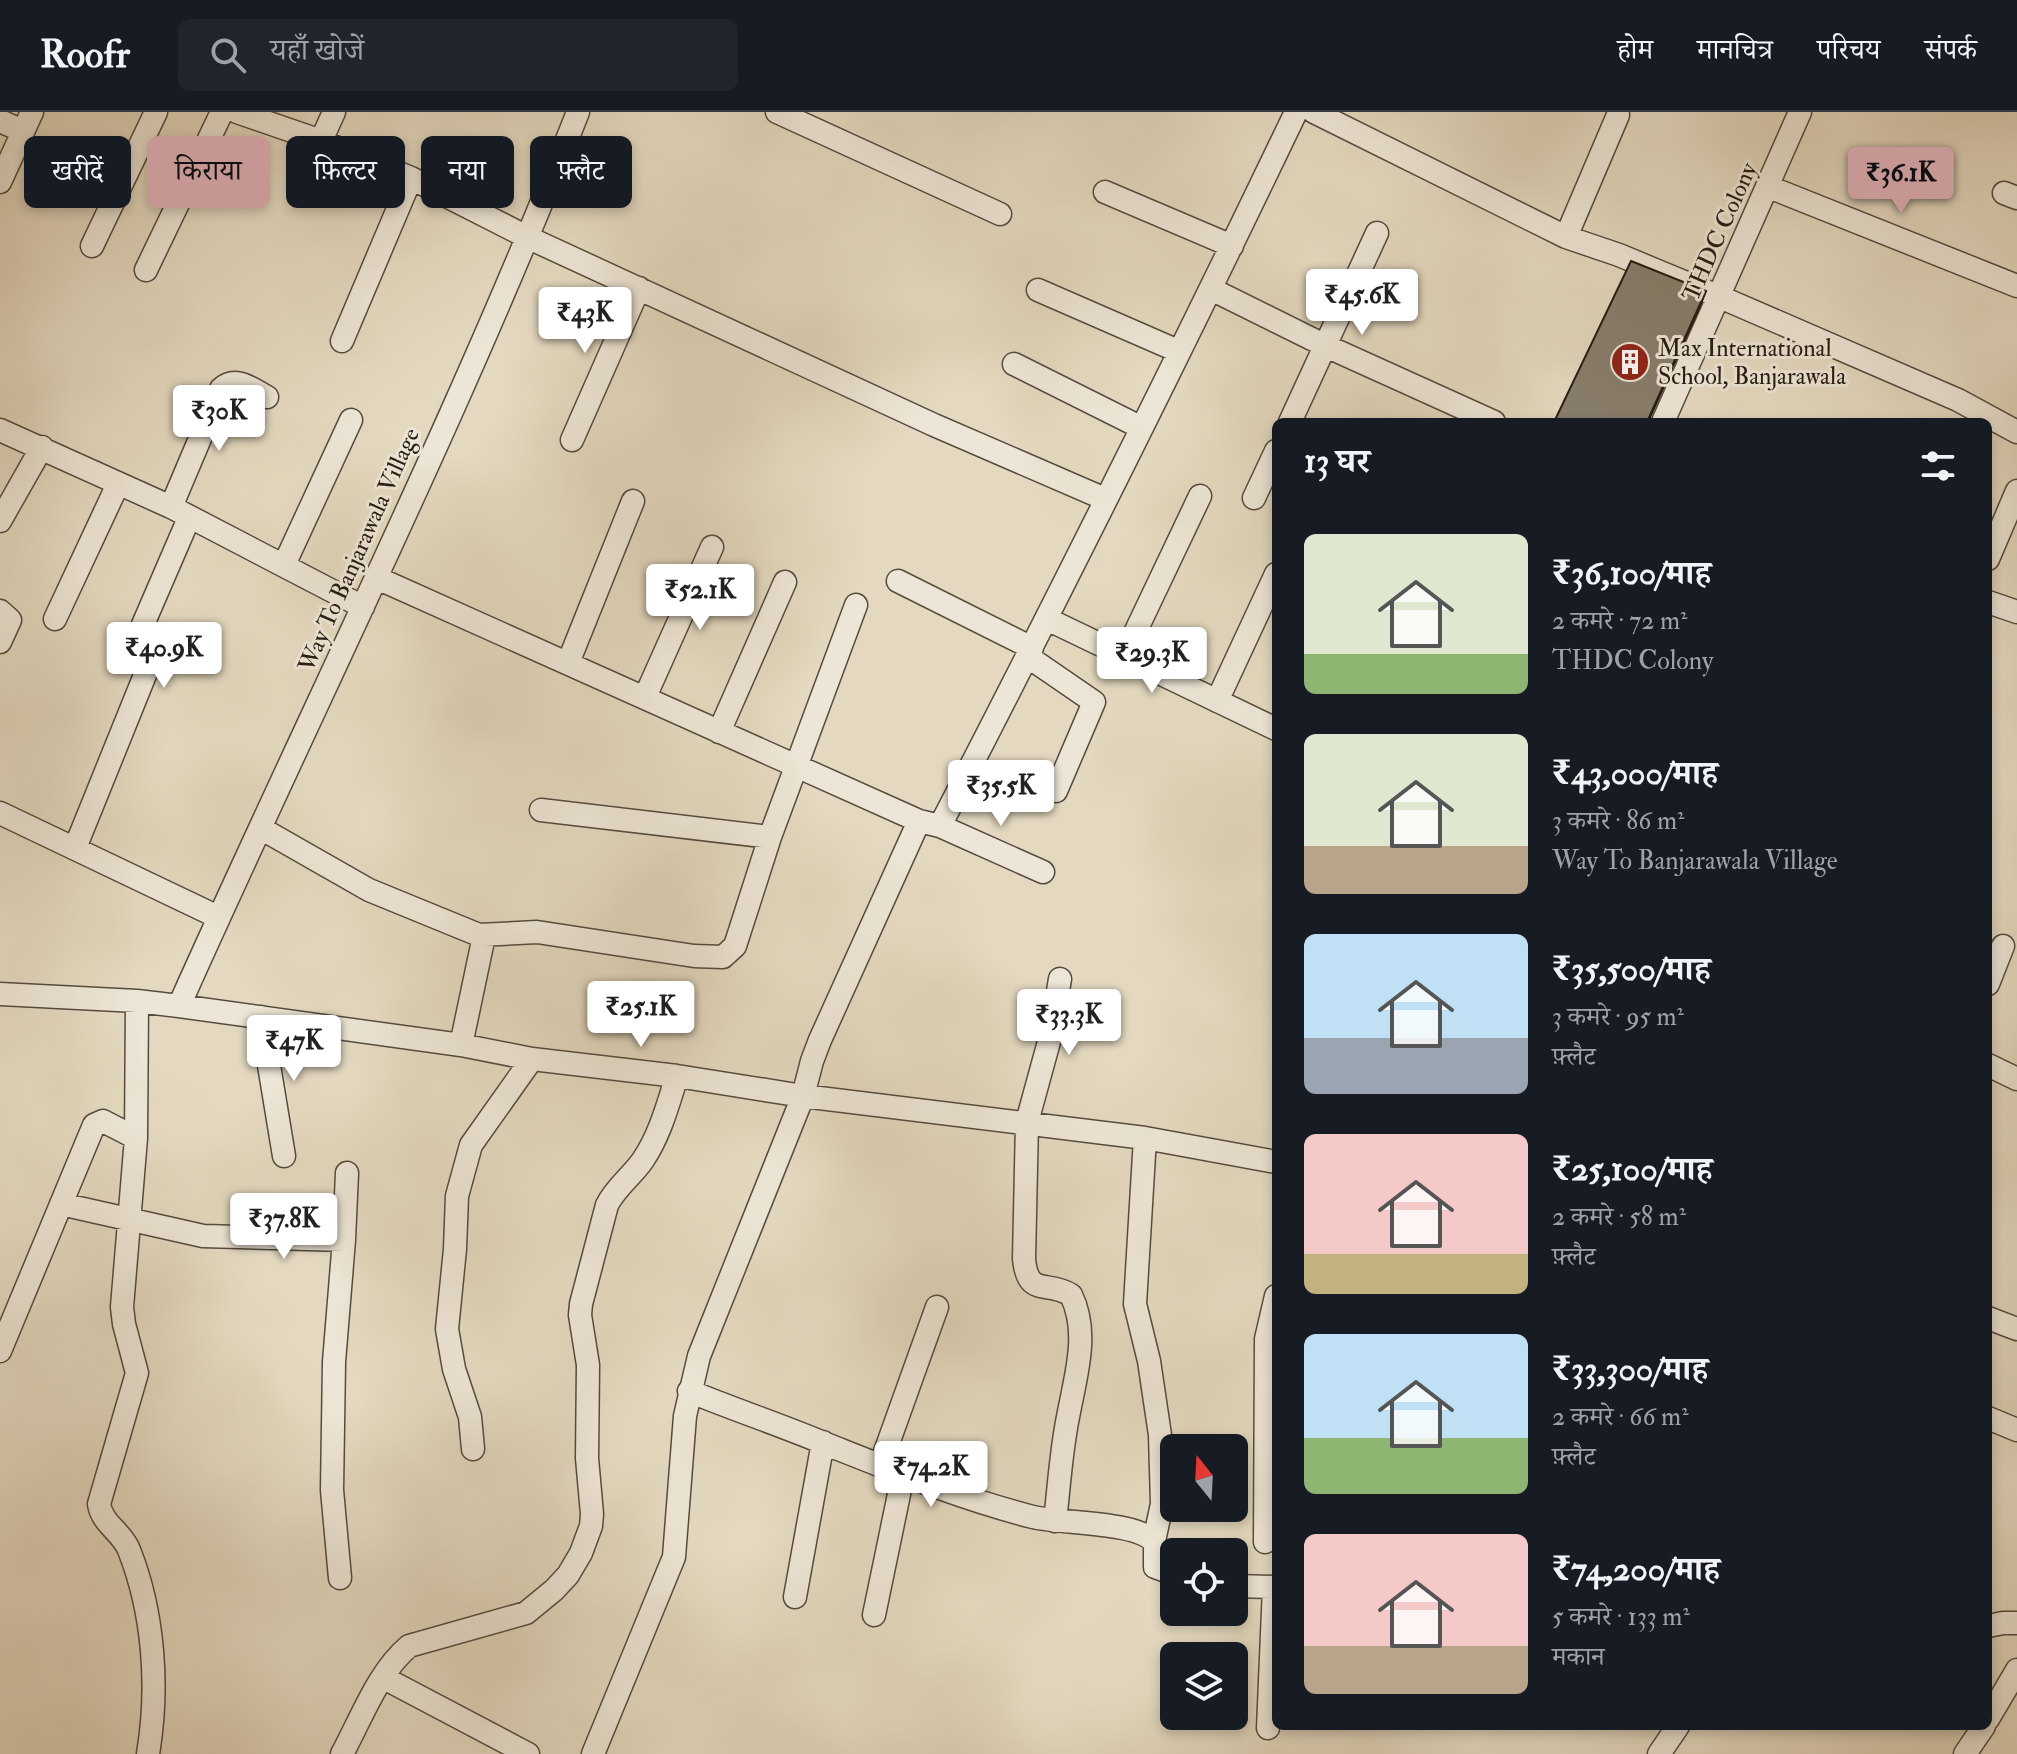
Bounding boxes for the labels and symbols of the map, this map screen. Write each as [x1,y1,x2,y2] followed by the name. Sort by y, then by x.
[1836,147,1966,215] pin: ₹36.1K
[1676,157,1765,306] street label: THDC Colony
[1297,269,1427,337] pin: ₹45.6K
[538,287,632,355] pin: ₹43K
[1658,333,1847,392] place label: Max International School, Banjarawala
[1609,341,1651,383] building icon: Max International School, Banjarawala
[172,385,266,453] pin: ₹30K
[291,423,427,678] street label: Way To Banjarawala Village
[635,564,765,632] pin: ₹52.1K
[99,622,229,690] pin: ₹40.9K
[1087,627,1217,695] pin: ₹29.3K
[936,760,1066,828] pin: ₹35.5K
[576,981,706,1049] pin: ₹25.1K
[1004,989,1134,1057] pin: ₹33.3K
[247,1015,341,1083] pin: ₹47K
[219,1193,349,1261] pin: ₹37.8K
[1160,1434,1248,1522] north arrow
[866,1441,996,1509] pin: ₹74.2K

